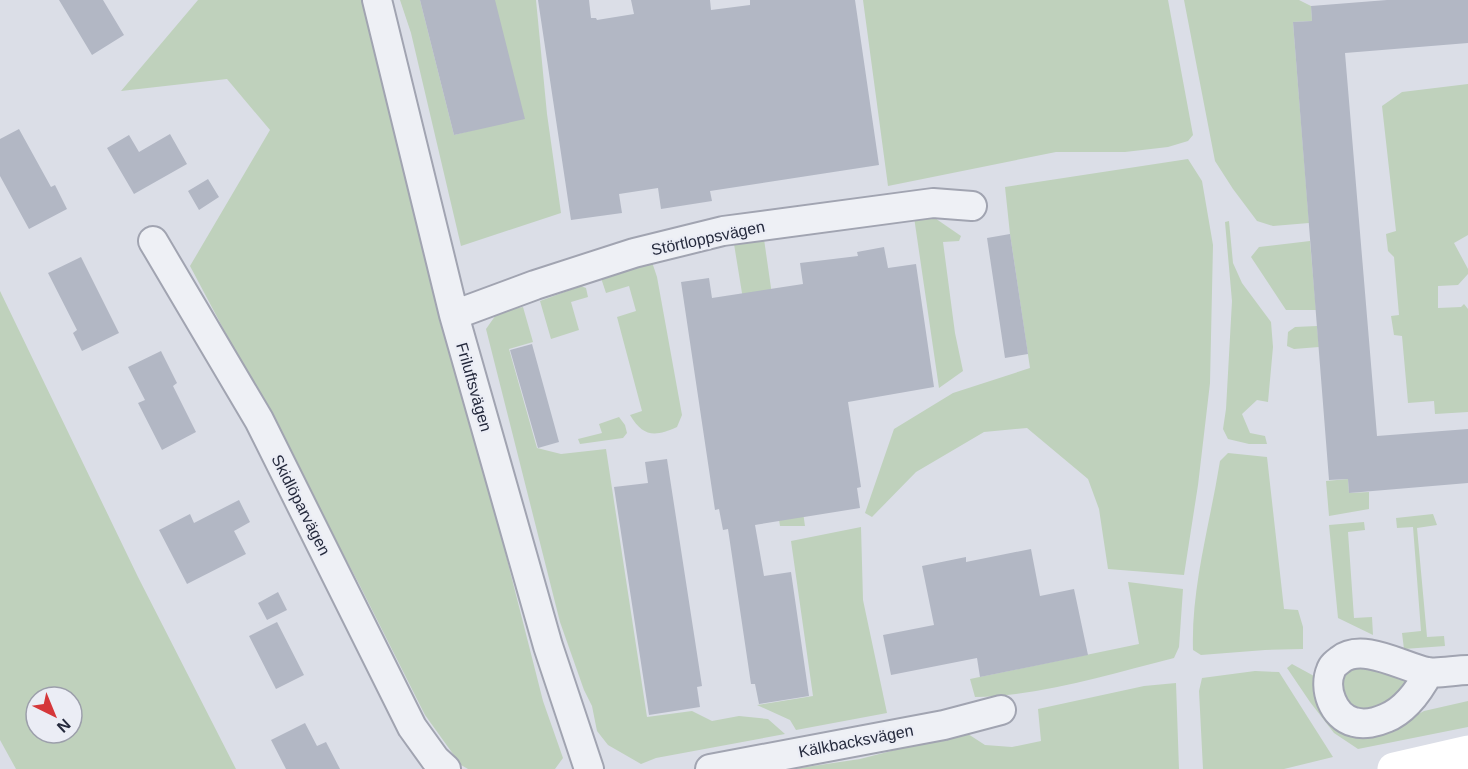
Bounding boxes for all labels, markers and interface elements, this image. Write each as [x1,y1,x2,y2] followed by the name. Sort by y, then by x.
[650,218,766,258] street label: Störtloppsvägen
[453,341,495,433] street label: Friluftsvägen
[268,452,334,558] street label: Skidlöparvägen
[24,685,84,745] north arrow
[54,715,74,736] text: N
[797,722,915,760] street label: Kälkbacksvägen

